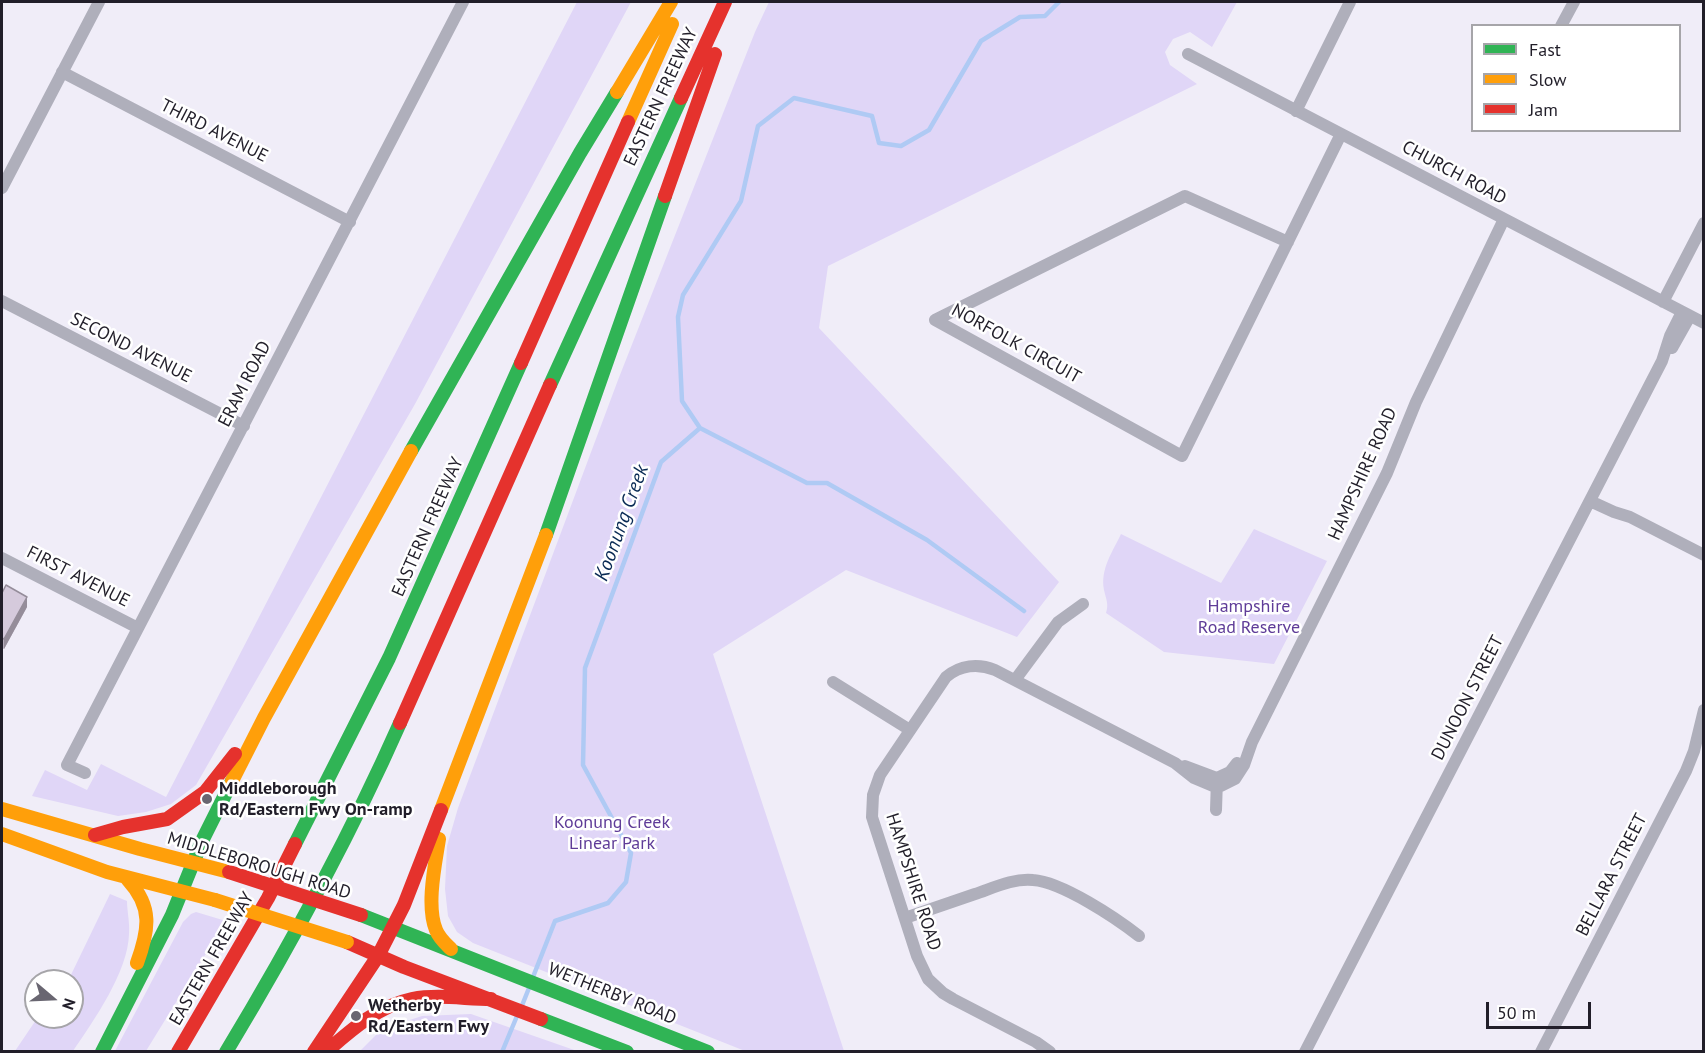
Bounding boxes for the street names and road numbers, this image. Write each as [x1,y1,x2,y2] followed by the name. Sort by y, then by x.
[620,24,702,170] street label: EASTERN FREEWAY
[157,95,271,167] street label: THIRD AVENUE
[1398,136,1510,210] street label: CHURCH ROAD
[948,300,1084,388] street label: NORFOLK CIRCUIT
[67,308,195,388] street label: SECOND AVENUE
[214,337,276,431] street label: ERAM ROAD
[1324,404,1402,544] street label: HAMPSHIRE ROAD
[388,454,468,600] street label: EASTERN FREEWAY
[23,542,133,612] street label: FIRST AVENUE
[1427,632,1509,764] street label: DUNOON STREET
[1572,810,1652,940] street label: BELLARA STREET
[881,811,945,953] street label: HAMPSHIRE ROAD
[165,828,353,904] street label: MIDDLEBOROUGH ROAD
[165,889,259,1029] street label: EASTERN FREEWAY
[545,958,679,1030] street label: WETHERBY ROAD

